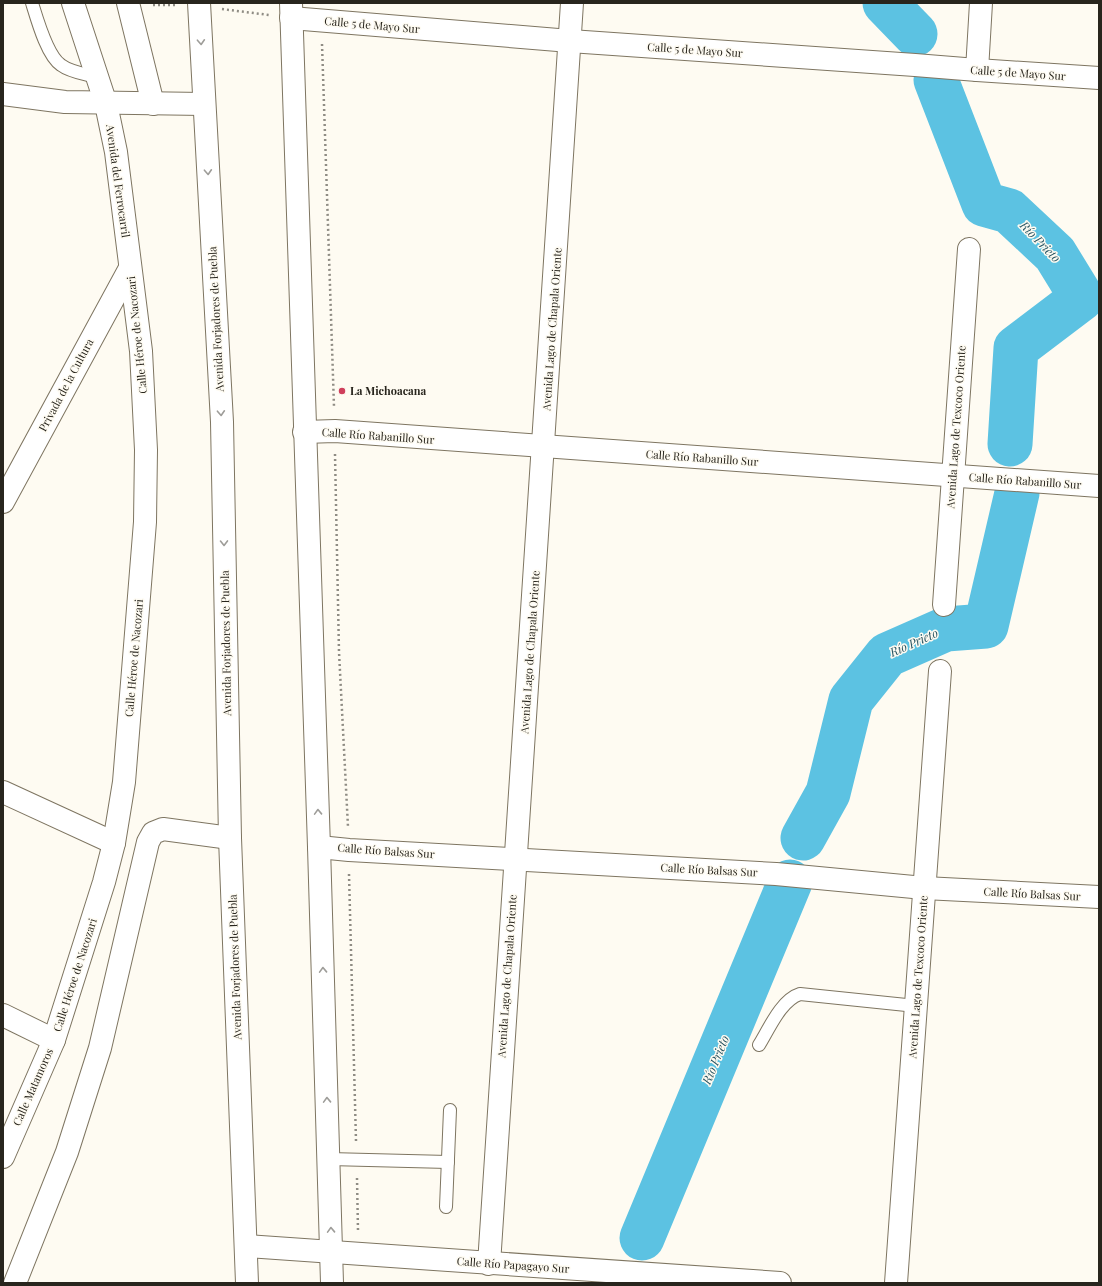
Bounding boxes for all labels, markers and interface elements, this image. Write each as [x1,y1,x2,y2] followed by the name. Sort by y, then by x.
[324,13,420,36] street label: Calle 5 de Mayo Sur
[196,39,205,45] one-way arrow
[647,39,743,60] street label: Calle 5 de Mayo Sur
[970,62,1066,83] street label: Calle 5 de Mayo Sur
[103,122,134,238] street label: Avenida del Ferrocarril
[203,169,212,175] one-way arrow
[1016,217,1064,265] water label: Río Prieto
[204,245,227,393] street label: Avenida Forjadores de Puebla
[538,246,565,412] street label: Avenida Lago de Chapala Oriente
[123,276,150,395] street label: Calle Héroe de Nacozari
[35,335,97,434] street label: Privada de la Cultura
[942,344,969,510] street label: Avenida Lago de Texcoco Oriente
[350,383,427,398] place label: La Michoacana
[337,386,347,396] marker: La Michoacana
[217,410,226,416] one-way arrow
[321,424,435,447] street label: Calle Río Rabanillo Sur
[645,446,759,469] street label: Calle Río Rabanillo Sur
[968,469,1082,492] street label: Calle Río Rabanillo Sur
[220,540,228,546] one-way arrow
[516,569,543,735] street label: Avenida Lago de Chapala Oriente
[217,570,234,717] street label: Avenida Forjadores de Puebla
[121,598,146,717] street label: Calle Héroe de Nacozari
[886,624,940,660] water label: Río Prieto
[314,809,322,815] one-way arrow
[337,840,435,861] street label: Calle Río Balsas Sur
[660,859,758,880] street label: Calle Río Balsas Sur
[983,883,1081,904] street label: Calle Río Balsas Sur
[493,893,520,1059] street label: Avenida Lago de Chapala Oriente
[224,894,245,1041] street label: Avenida Forjadores de Puebla
[904,894,931,1060] street label: Avenida Lago de Texcoco Oriente
[49,916,100,1033] street label: Calle Héroe de Nacozari
[319,967,327,973] one-way arrow
[698,1033,732,1087] water label: Río Prieto
[9,1046,56,1128] street label: Calle Matamoros
[323,1097,331,1103] one-way arrow
[327,1227,335,1233] one-way arrow
[456,1253,570,1276] street label: Calle Río Papagayo Sur

